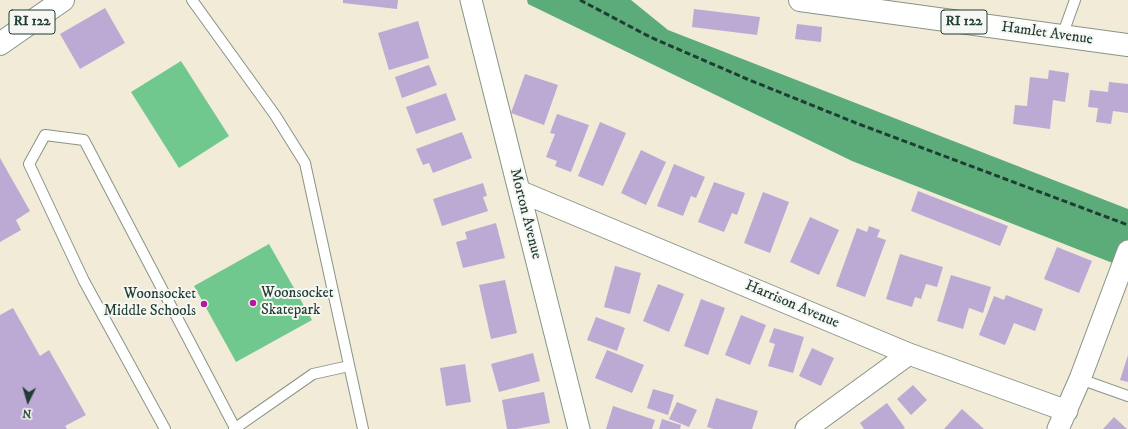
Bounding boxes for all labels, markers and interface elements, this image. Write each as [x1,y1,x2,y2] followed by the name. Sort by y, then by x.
[9,10,55,34] road number: RI 122
[941,10,987,34] road number: RI 122
[1000,19,1094,49] street label: Hamlet Avenue
[505,167,545,261] street label: Morton Avenue
[742,277,842,333] street label: Harrison Avenue
[261,285,334,320] place label: Woonsocket Skatepark
[103,286,196,321] place label: Woonsocket Middle Schools
[248,298,258,308] marker: Woonsocket Skatepark
[199,299,209,309] marker: Woonsocket Middle Schools
[8,381,48,421] north arrow
[22,406,32,420] text: N

